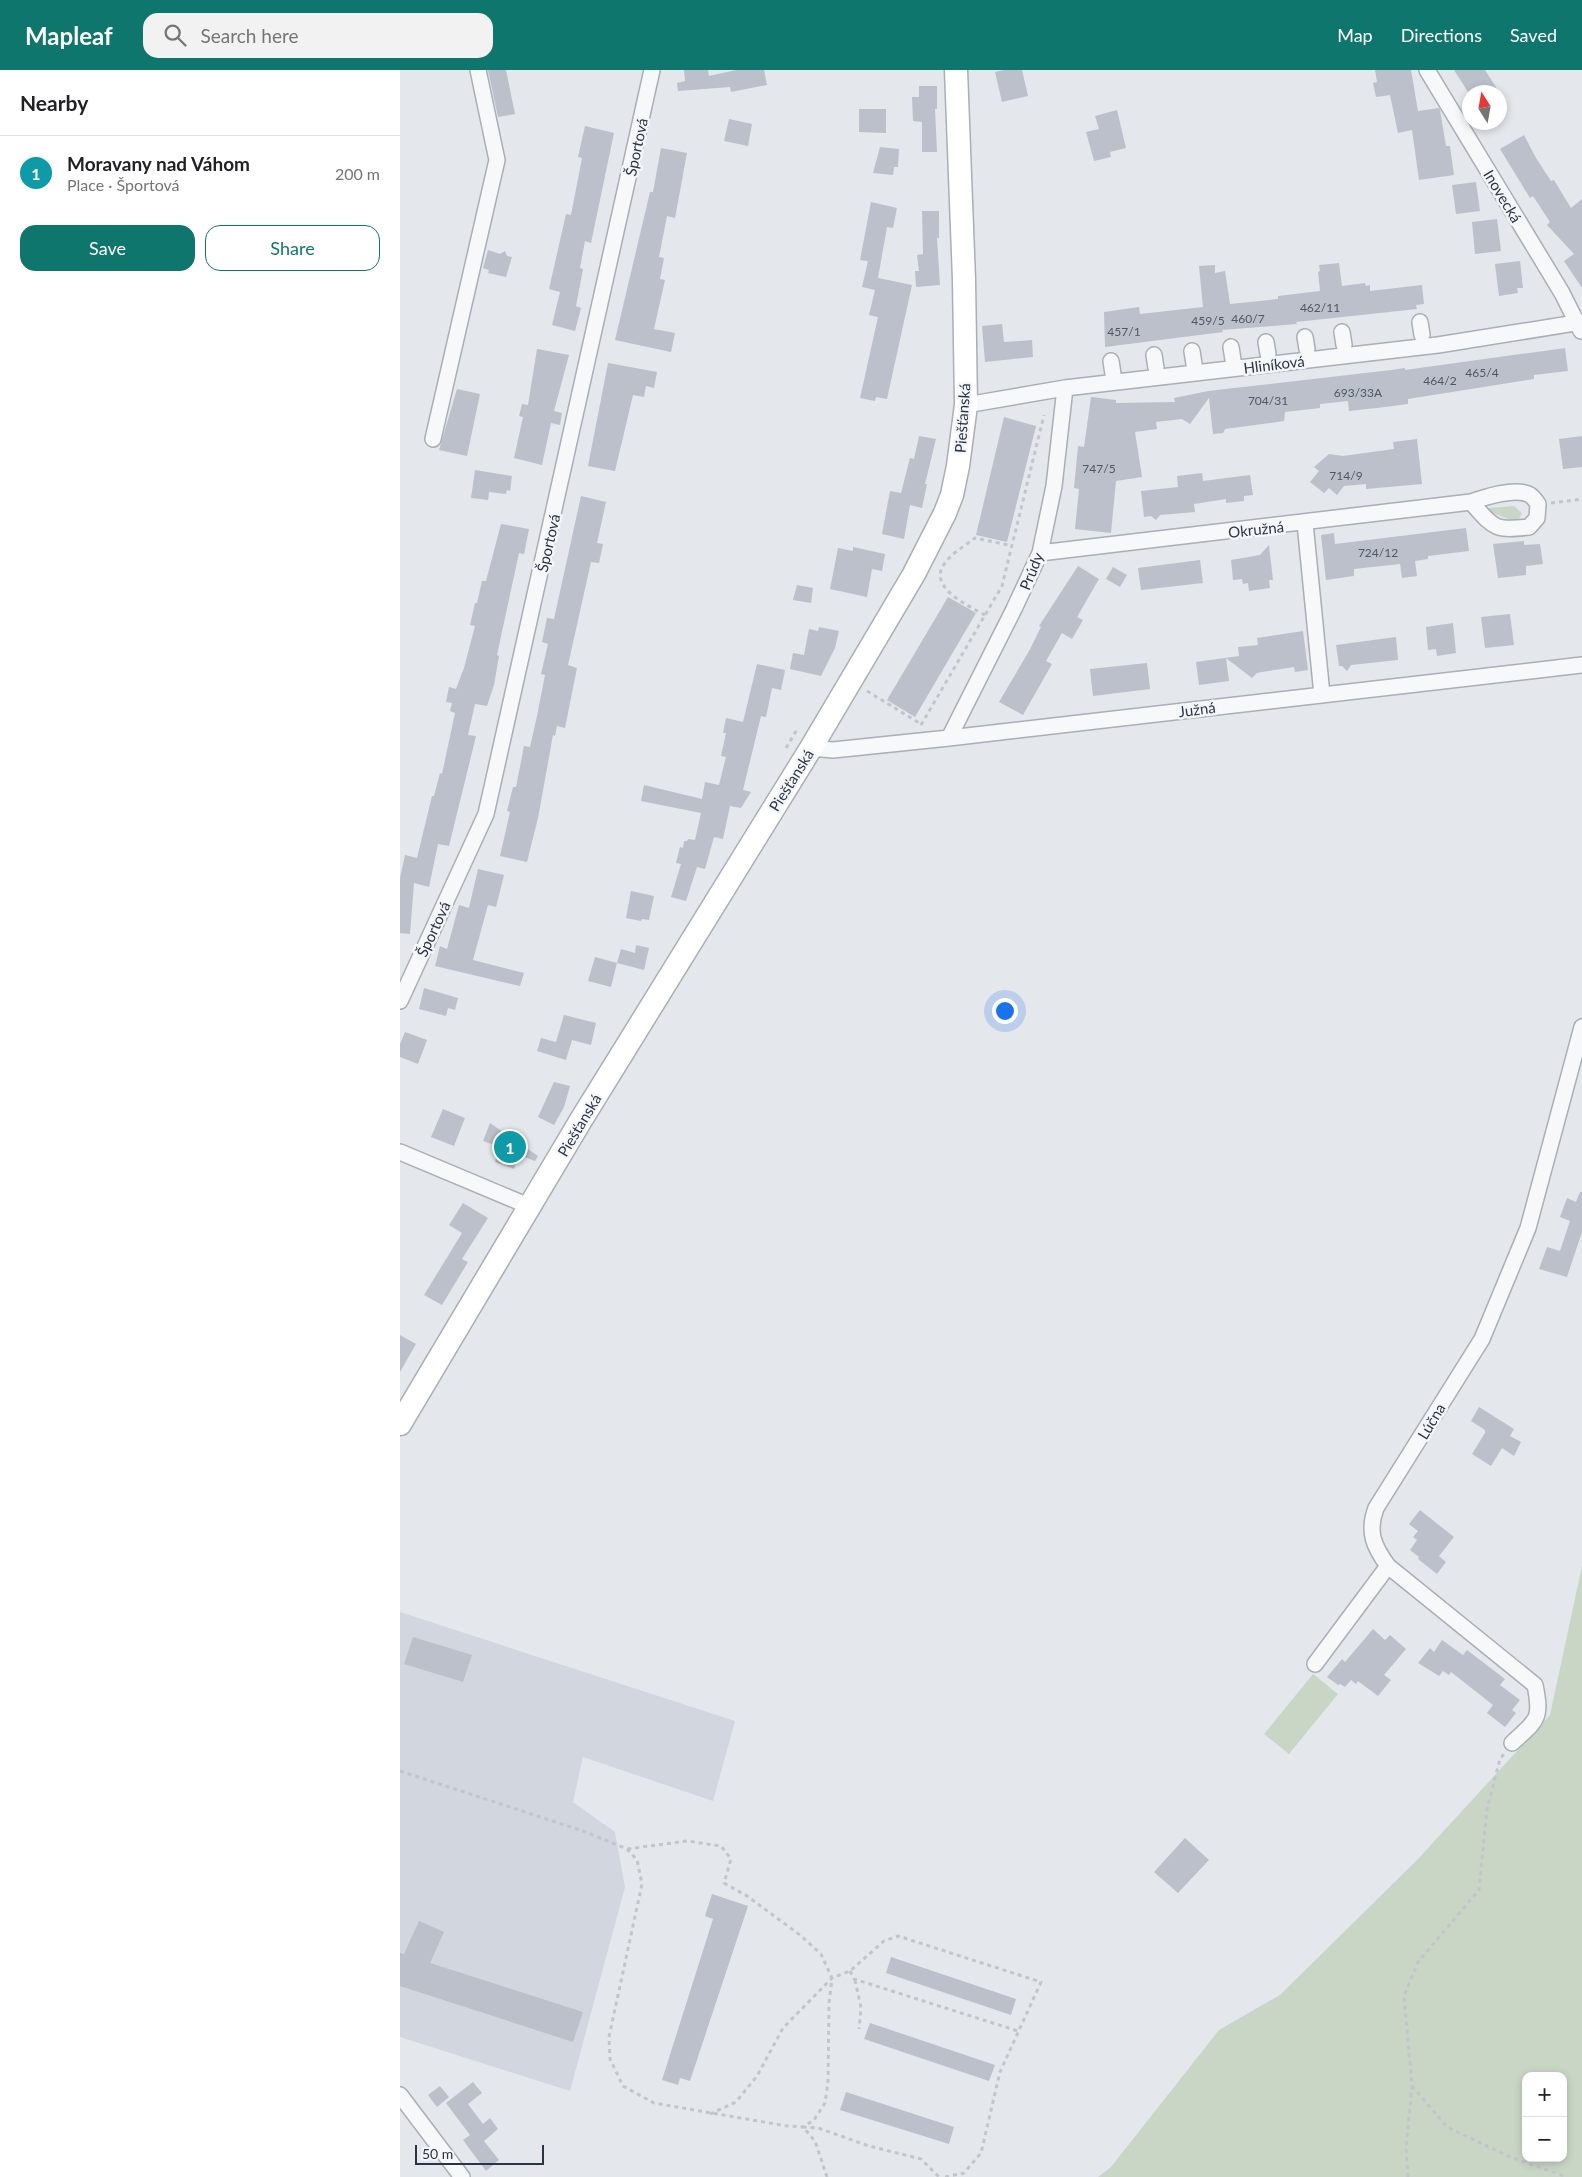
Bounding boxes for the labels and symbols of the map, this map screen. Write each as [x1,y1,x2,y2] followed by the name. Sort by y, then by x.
[1462,85,1507,130] north arrow
[621,116,651,178] street label: Športová
[1480,166,1526,226] street label: Inovecká
[1300,300,1340,315] house number: 462/11
[1231,311,1265,326] house number: 460/7
[1191,313,1225,328] house number: 459/5
[1107,324,1141,339] house number: 457/1
[1243,351,1305,377] street label: Hliníková
[1465,365,1499,380] house number: 465/4
[1423,373,1457,388] house number: 464/2
[951,383,973,453] street label: Piešťanská
[1334,385,1383,400] house number: 693/33A
[1248,393,1288,408] house number: 704/31
[1082,461,1116,476] house number: 747/5
[1329,468,1363,483] house number: 714/9
[533,512,563,574] street label: Športová
[1227,517,1285,541] street label: Okružná
[1358,545,1398,560] house number: 724/12
[1015,549,1047,592] street label: Prúdy
[1177,698,1217,720] street label: Južná
[765,746,817,814] street label: Piešťanská
[412,898,454,960] street label: Športová
[992,998,1018,1024] your location
[553,1090,605,1160] street label: Piešťanská
[494,1128,526,1166] pin: 1
[1413,1400,1449,1442] street label: Lúčna
[415,2142,544,2165] scale bar

